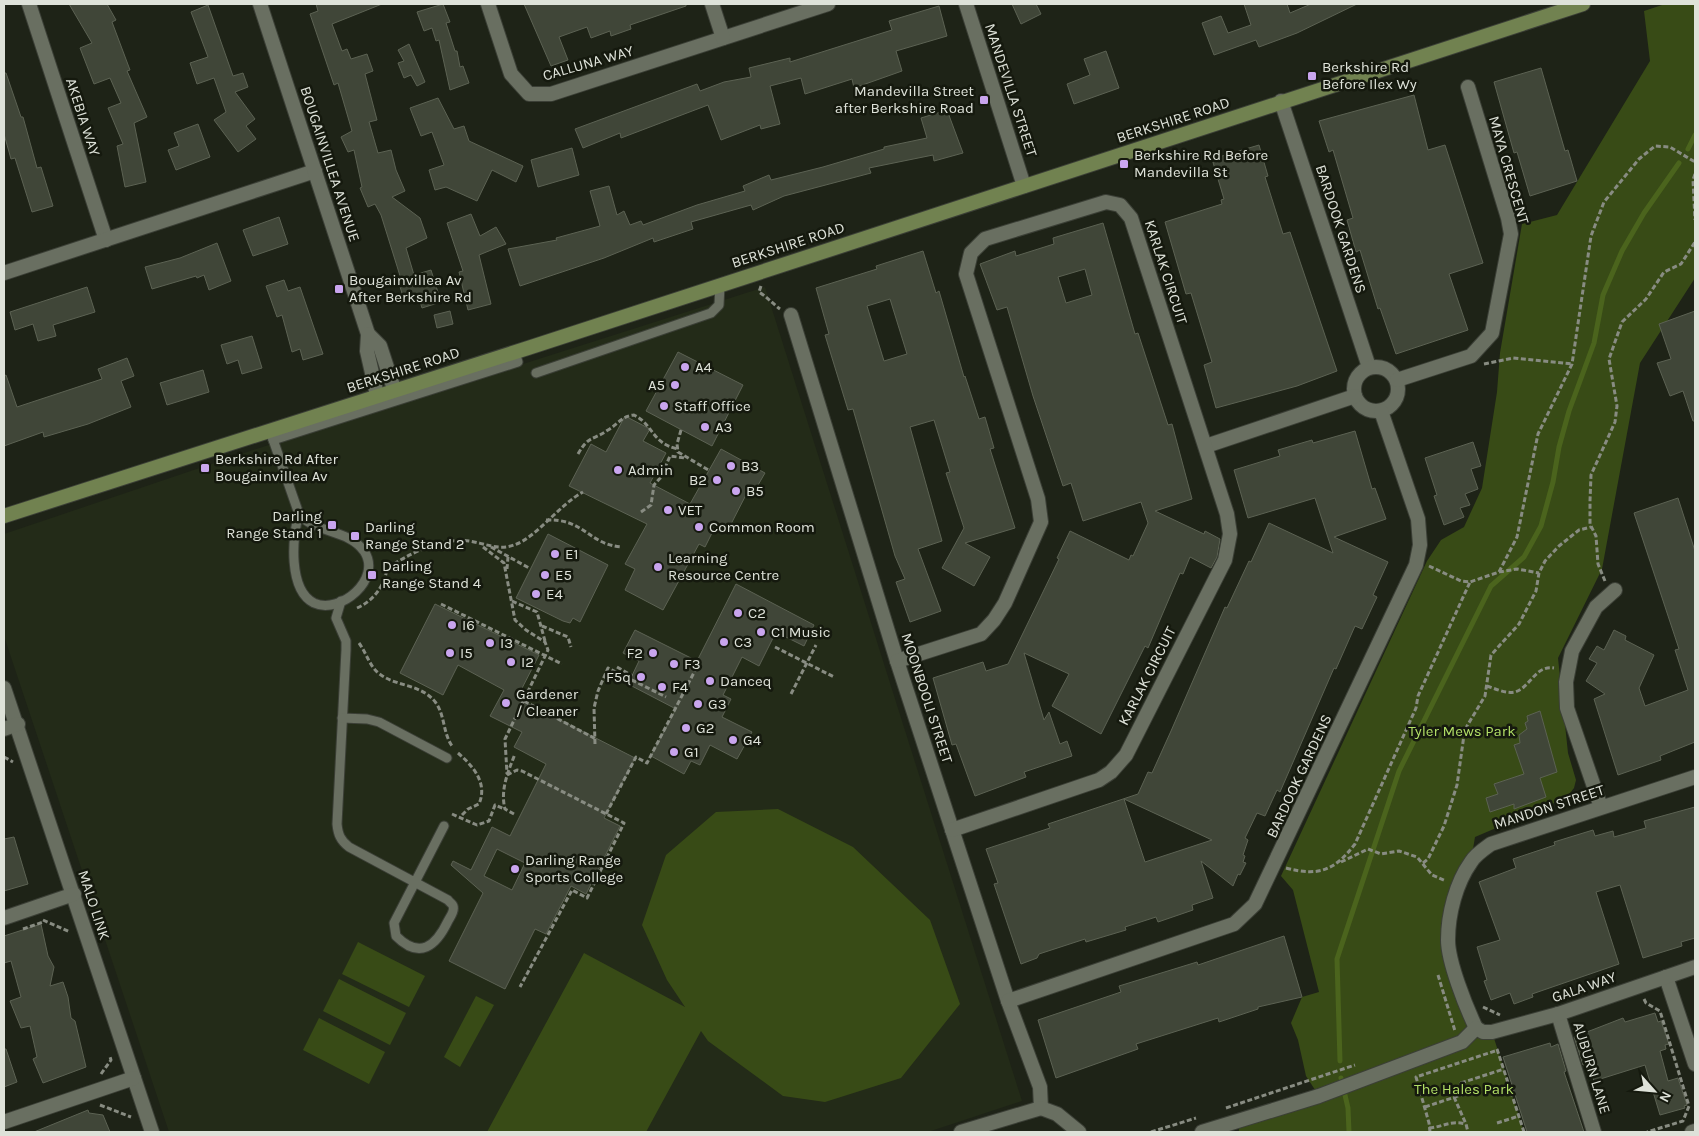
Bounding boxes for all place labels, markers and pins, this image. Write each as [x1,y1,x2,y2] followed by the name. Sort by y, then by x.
[1322,58,1417,93] place label: Berkshire Rd Before Ilex Wy
[1306,70,1318,82] marker: Berkshire Rd Before Ilex Wy
[835,82,974,117] place label: Mandevilla Street after Berkshire Road
[978,94,990,106] marker: Mandevilla Street after Berkshire Road
[1134,146,1268,181] place label: Berkshire Rd Before Mandevilla St
[1118,158,1130,170] marker: Berkshire Rd Before Mandevilla St
[349,271,472,306] place label: Bougainvillea Av After Berkshire Rd
[333,283,345,295] marker: Bougainvillea Av After Berkshire Rd
[695,358,713,376] place label: A4
[679,361,691,373] marker: A4
[648,376,665,394] place label: A5
[669,379,681,391] marker: A5
[674,397,751,415] place label: Staff Office
[658,400,670,412] marker: Staff Office
[715,418,732,436] place label: A3
[699,421,711,433] marker: A3
[215,450,339,485] place label: Berkshire Rd After Bougainvillea Av
[741,457,759,475] place label: B3
[725,460,737,472] marker: B3
[628,461,673,479] place label: Admin
[199,462,211,474] marker: Berkshire Rd After Bougainvillea Av
[612,464,624,476] marker: Admin
[689,471,707,489] place label: B2
[711,474,723,486] marker: B2
[746,482,764,500] place label: B5
[730,485,742,497] marker: B5
[678,501,703,519] place label: VET
[662,504,674,516] marker: VET
[226,507,323,542] place label: Darling Range Stand 1
[365,518,464,553] place label: Darling Range Stand 2
[709,518,815,536] place label: Common Room
[326,519,338,531] marker: Darling Range Stand 1
[693,521,705,533] marker: Common Room
[349,530,361,542] marker: Darling Range Stand 2
[565,545,578,563] place label: E1
[549,548,561,560] marker: E1
[668,549,779,584] place label: Learning Resource Centre
[382,557,482,592] place label: Darling Range Stand 4
[652,561,664,573] marker: Learning Resource Centre
[555,566,572,584] place label: E5
[366,569,378,581] marker: Darling Range Stand 4
[539,569,551,581] marker: E5
[546,585,563,603] place label: E4
[530,588,542,600] marker: E4
[748,604,766,622] place label: C2
[732,607,744,619] marker: C2
[462,616,475,634] place label: I6
[446,619,458,631] marker: I6
[771,623,831,641] place label: C1 Music
[755,626,767,638] marker: C1 Music
[734,633,752,651] place label: C3
[500,634,513,652] place label: I3
[718,636,730,648] marker: C3
[484,637,496,649] marker: I3
[460,644,473,662] place label: I5
[626,644,643,662] place label: F2
[444,647,456,659] marker: I5
[647,647,659,659] marker: F2
[521,653,534,671] place label: I2
[684,655,701,673] place label: F3
[505,656,517,668] marker: I2
[668,658,680,670] marker: F3
[606,668,631,686] place label: F5q
[635,671,647,683] marker: F5q
[720,672,772,690] place label: Danceq
[704,675,716,687] marker: Danceq
[672,678,689,696] place label: F4
[656,681,668,693] marker: F4
[516,685,579,720] place label: Gardener / Cleaner
[708,695,727,713] place label: G3
[500,697,512,709] marker: Gardener / Cleaner
[692,698,704,710] marker: G3
[696,719,714,737] place label: G2
[680,722,692,734] marker: G2
[743,731,762,749] place label: G4
[727,734,739,746] marker: G4
[684,743,699,761] place label: G1
[668,746,680,758] marker: G1
[525,851,623,886] place label: Darling Range Sports College
[509,863,521,875] marker: Darling Range Sports College

